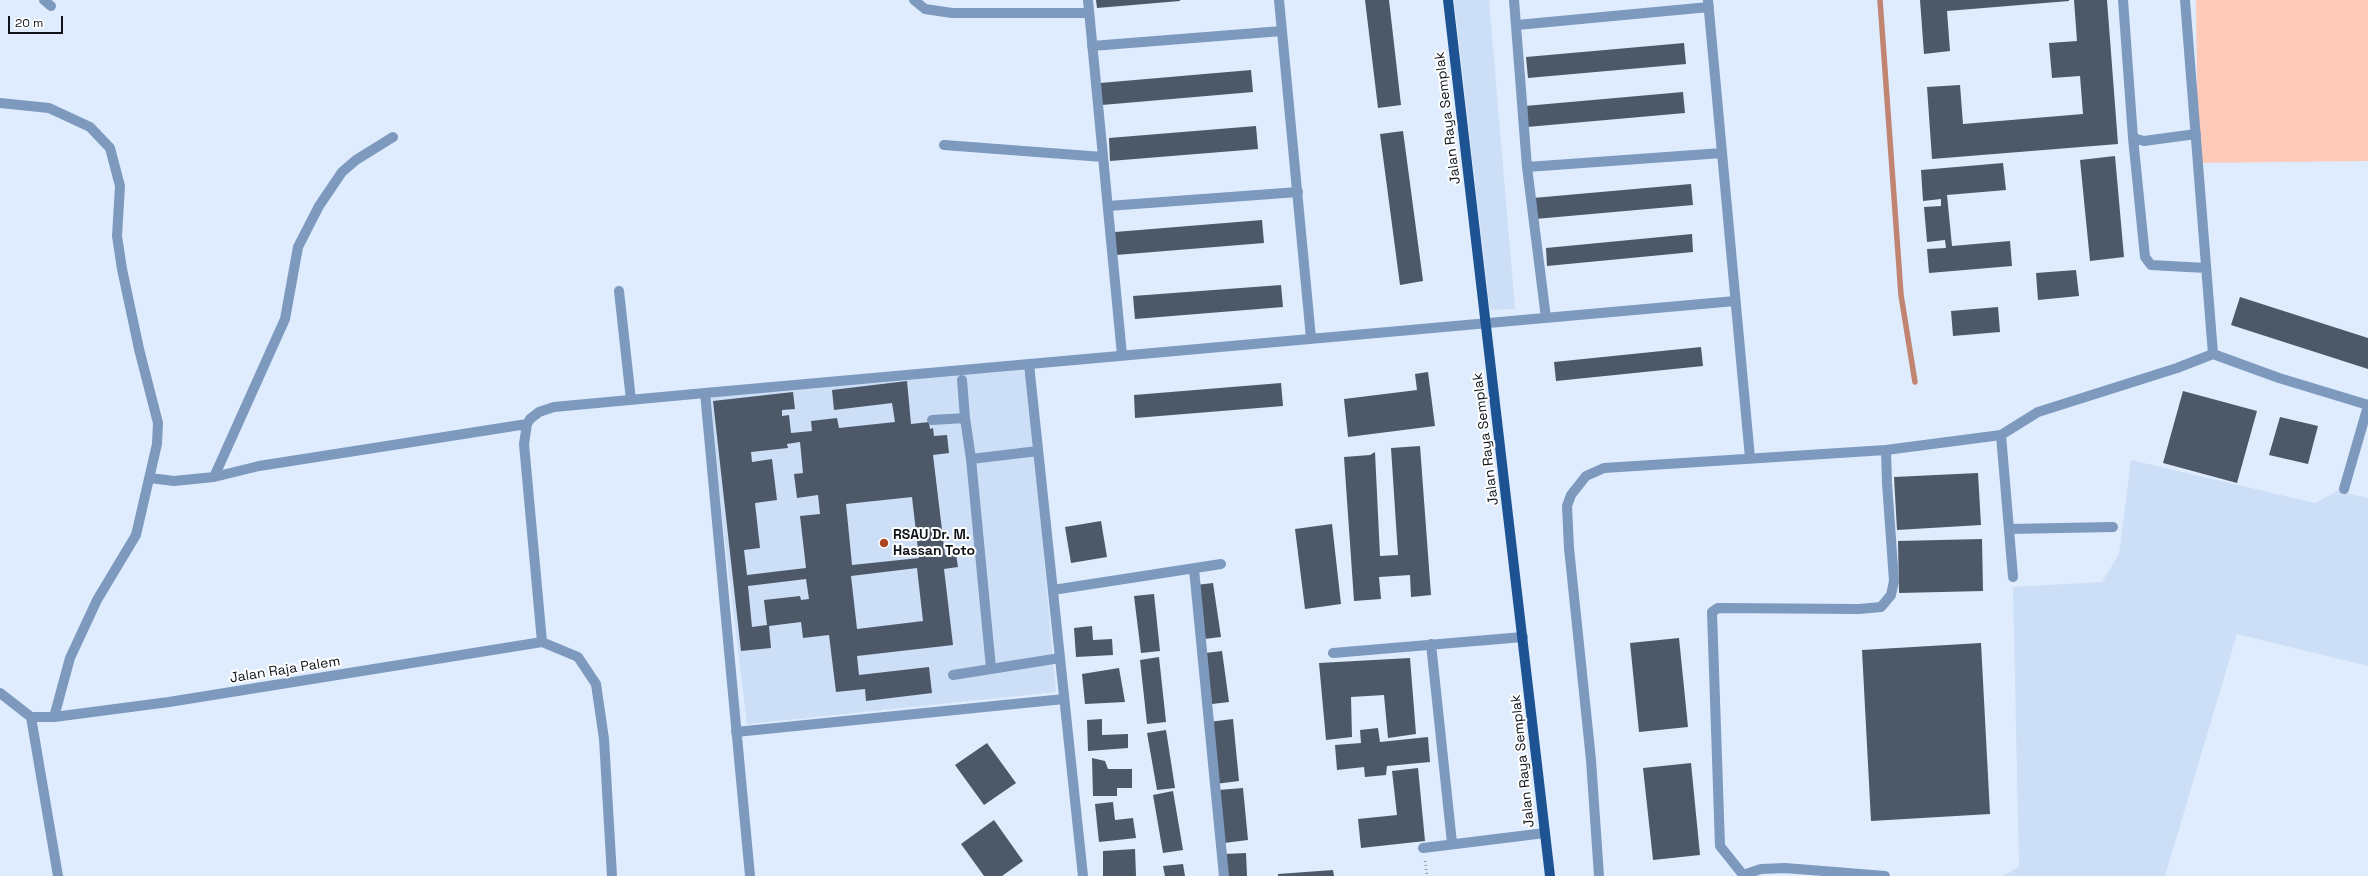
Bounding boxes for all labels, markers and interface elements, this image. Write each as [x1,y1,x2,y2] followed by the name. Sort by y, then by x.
[10,8,65,34] scale bar
[15,15,43,31] text: 20 m
[1432,51,1464,185] street label: Jalan Raya Semplak
[1470,372,1502,506] street label: Jalan Raya Semplak
[893,527,975,560] place label: RSAU Dr. M. Hassan Toto
[878,537,890,549] marker: RSAU Dr. M. Hassan Toto
[229,653,341,687] street label: Jalan Raja Palem
[1508,694,1538,828] street label: Jalan Raya Semplak

